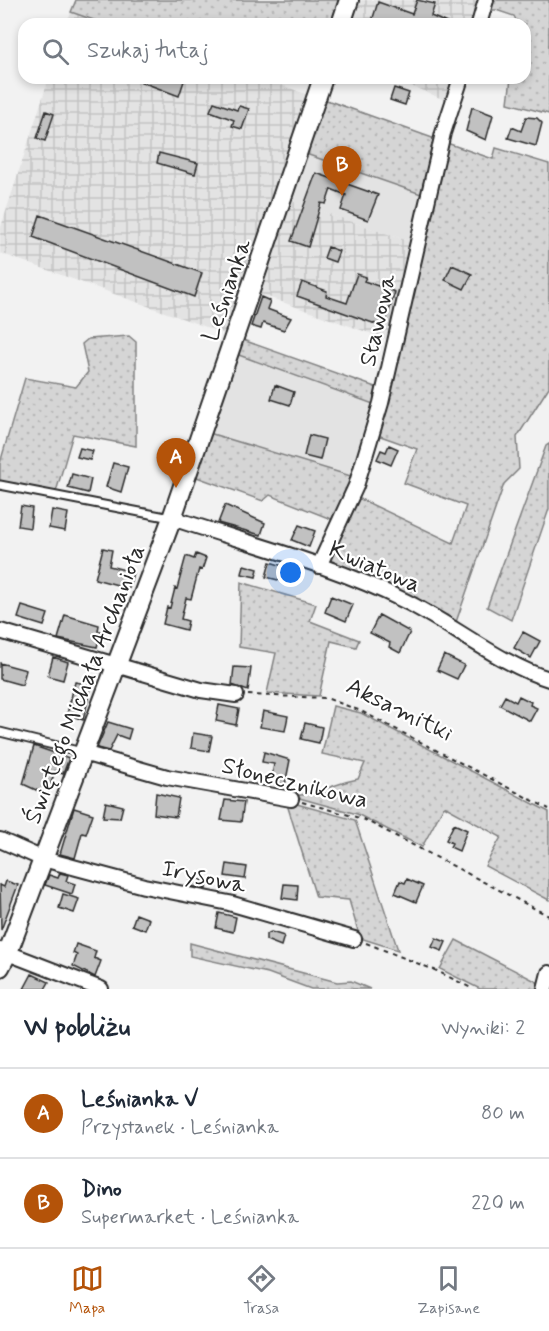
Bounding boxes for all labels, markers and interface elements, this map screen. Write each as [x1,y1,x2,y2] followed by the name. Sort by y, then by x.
[18,18,531,84] search box
[39,35,72,68] icon: search
[87,37,209,65] text: Szukaj tutaj
[322,146,362,196] pin: B
[195,235,260,346] street label: Leśnianka
[353,271,404,370] street label: Stawowa
[156,438,195,488] pin: A
[324,534,425,601] street label: Kwiatowa
[17,540,156,830] street label: Świętego Michała Archanioła
[276,558,305,587] your location
[341,671,458,749] street label: Aksamitki
[218,750,371,817] street label: Słonecznikowa
[159,853,249,902] street label: Irysowa
[24,1011,130,1045] text: W pobliżu
[441,1015,525,1042] text: Wyniki: 2
[81,1086,198,1114] text: Leśnianka V
[37,1100,50,1127] text: A
[481,1100,525,1127] text: 80 m
[81,1114,279,1141] text: Przystanek · Leśnianka
[81,1176,122,1204] text: Dino
[37,1190,50,1217] text: B
[471,1190,525,1217] text: 220 m
[81,1204,299,1231] text: Supermarket · Leśnianka
[69,1262,105,1319] tab: Mapa
[243,1262,279,1319] tab: Trasa
[417,1262,480,1319] tab: Zapisane

